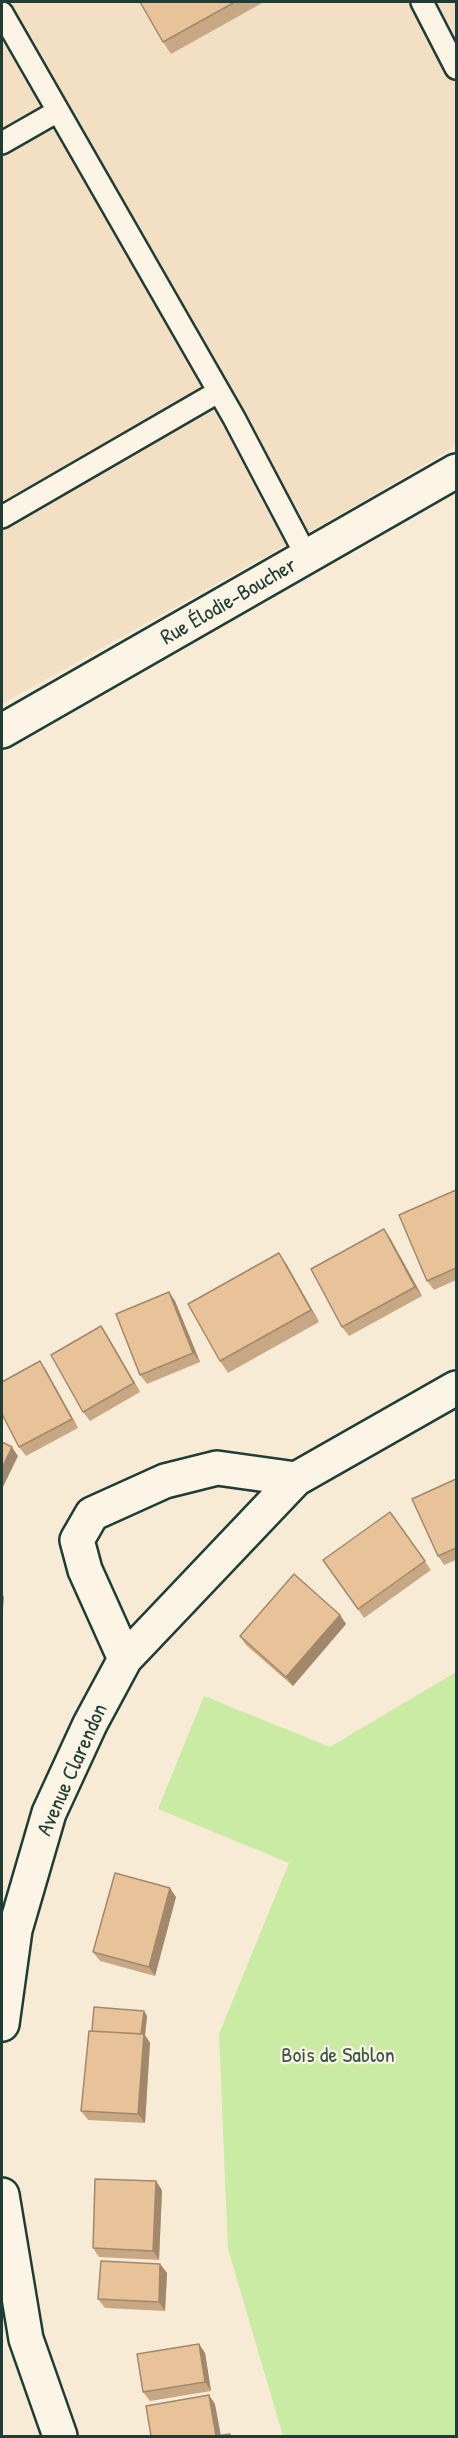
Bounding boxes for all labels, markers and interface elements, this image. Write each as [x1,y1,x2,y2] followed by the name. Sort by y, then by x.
[157,553,301,651] street label: Rue Élodie-Boucher
[32,1700,114,1840] street label: Avenue Clarendon
[281,2043,395,2069] park label: Bois de Sablon

